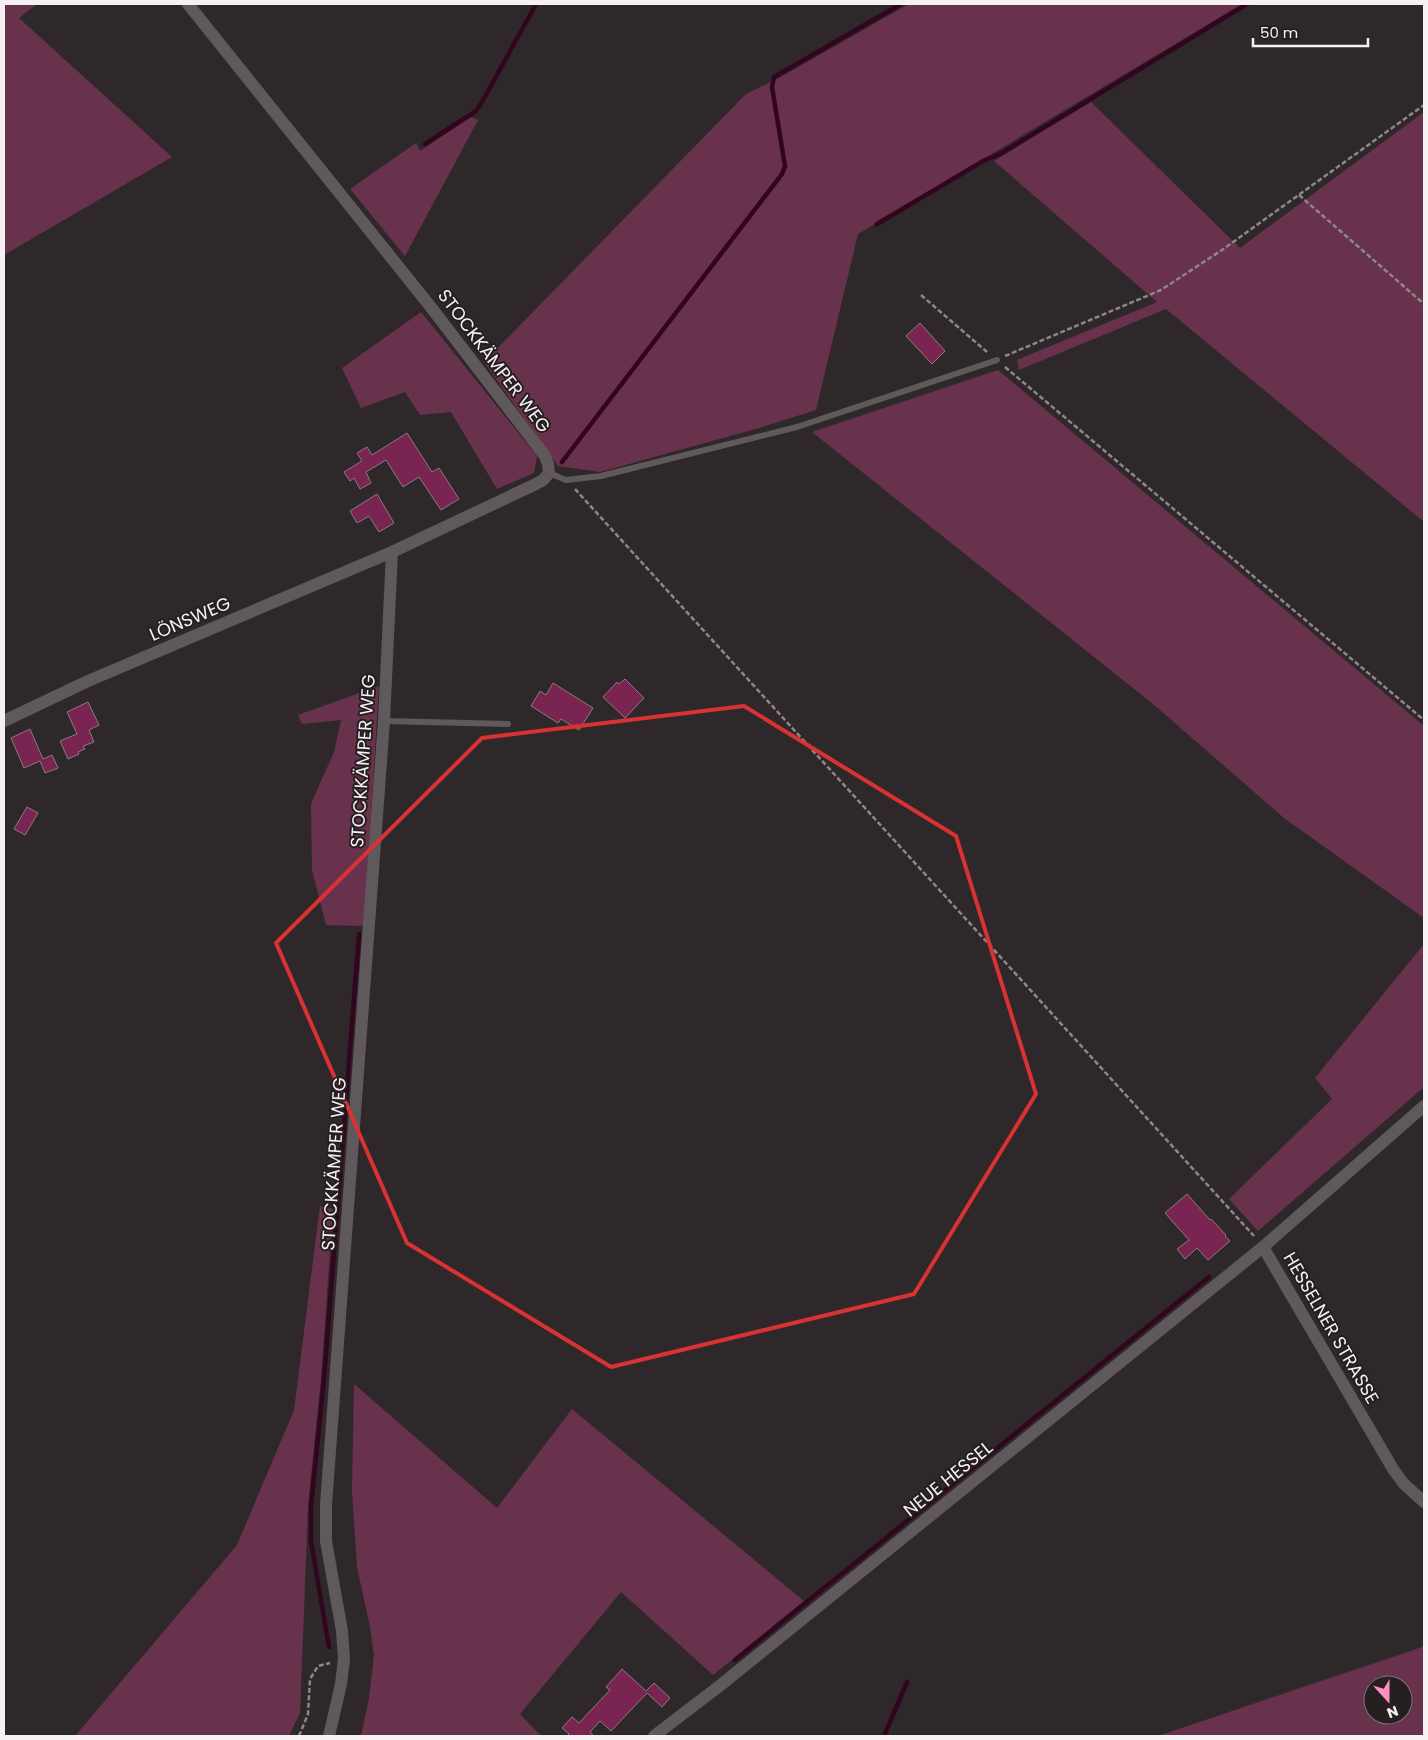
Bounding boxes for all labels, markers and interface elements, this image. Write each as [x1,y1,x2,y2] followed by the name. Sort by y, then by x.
[1253,15,1368,47] scale bar
[1260,22,1298,43] text: 50 m
[432,284,557,438] street label: STOCKKÄMPER WEG
[145,590,234,647] street label: LÖNSWEG
[344,673,381,849] street label: STOCKKÄMPER WEG
[315,1076,352,1252] street label: STOCKKÄMPER WEG
[1278,1247,1385,1408] street label: HESSELNER STRASSE
[898,1435,998,1522] street label: NEUE HESSEL
[1363,1675,1413,1725] north arrow
[1384,1701,1401,1723] text: N

